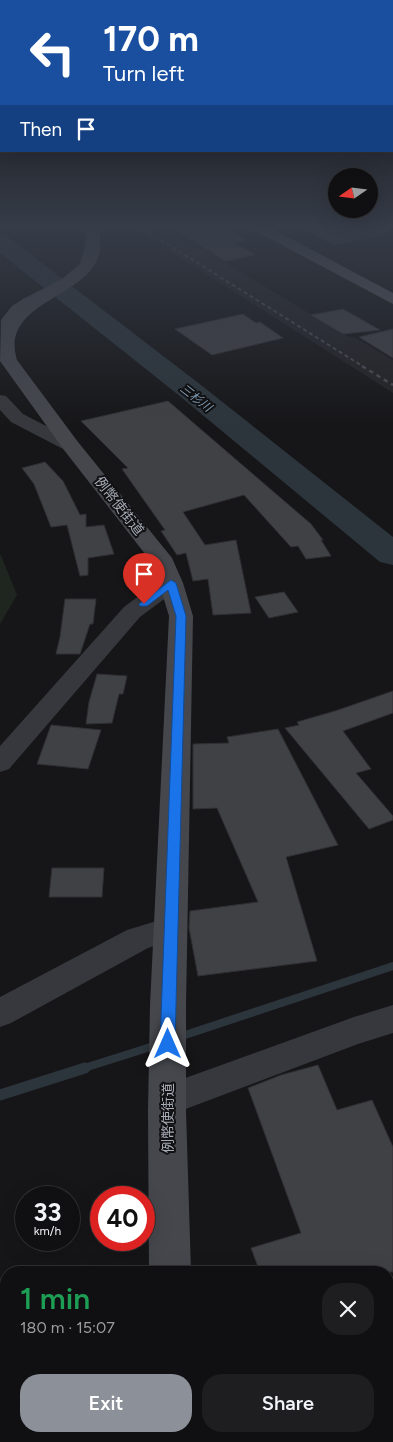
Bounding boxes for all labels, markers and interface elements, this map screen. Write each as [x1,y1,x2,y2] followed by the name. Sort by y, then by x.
[103,18,199,60] text: 170 m
[20,20,85,85] icon: left
[103,60,185,87] text: Turn left
[72,115,100,143] icon: arrive
[20,118,62,141] text: Then
[328,168,378,218] north arrow
[328,168,378,218] map controls
[178,381,216,416] water label: 三杉川
[91,473,147,539] street label: 例幣使街道
[123,553,165,604] pin
[130,560,158,588] icon: arrive
[141,1017,193,1069] position arrow
[160,1083,177,1153] street label: 例幣使街道
[90,1186,155,1251] speed limit sign: 40
[34,1197,61,1227] text: 33
[34,1224,61,1238] text: km/h
[20,1280,90,1317] text: 1 min
[322,1283,374,1335] button: close
[20,1318,115,1337] text: 180 m · 15:07
[20,1374,192,1432] button: Exit
[202,1374,374,1432] button: Share

